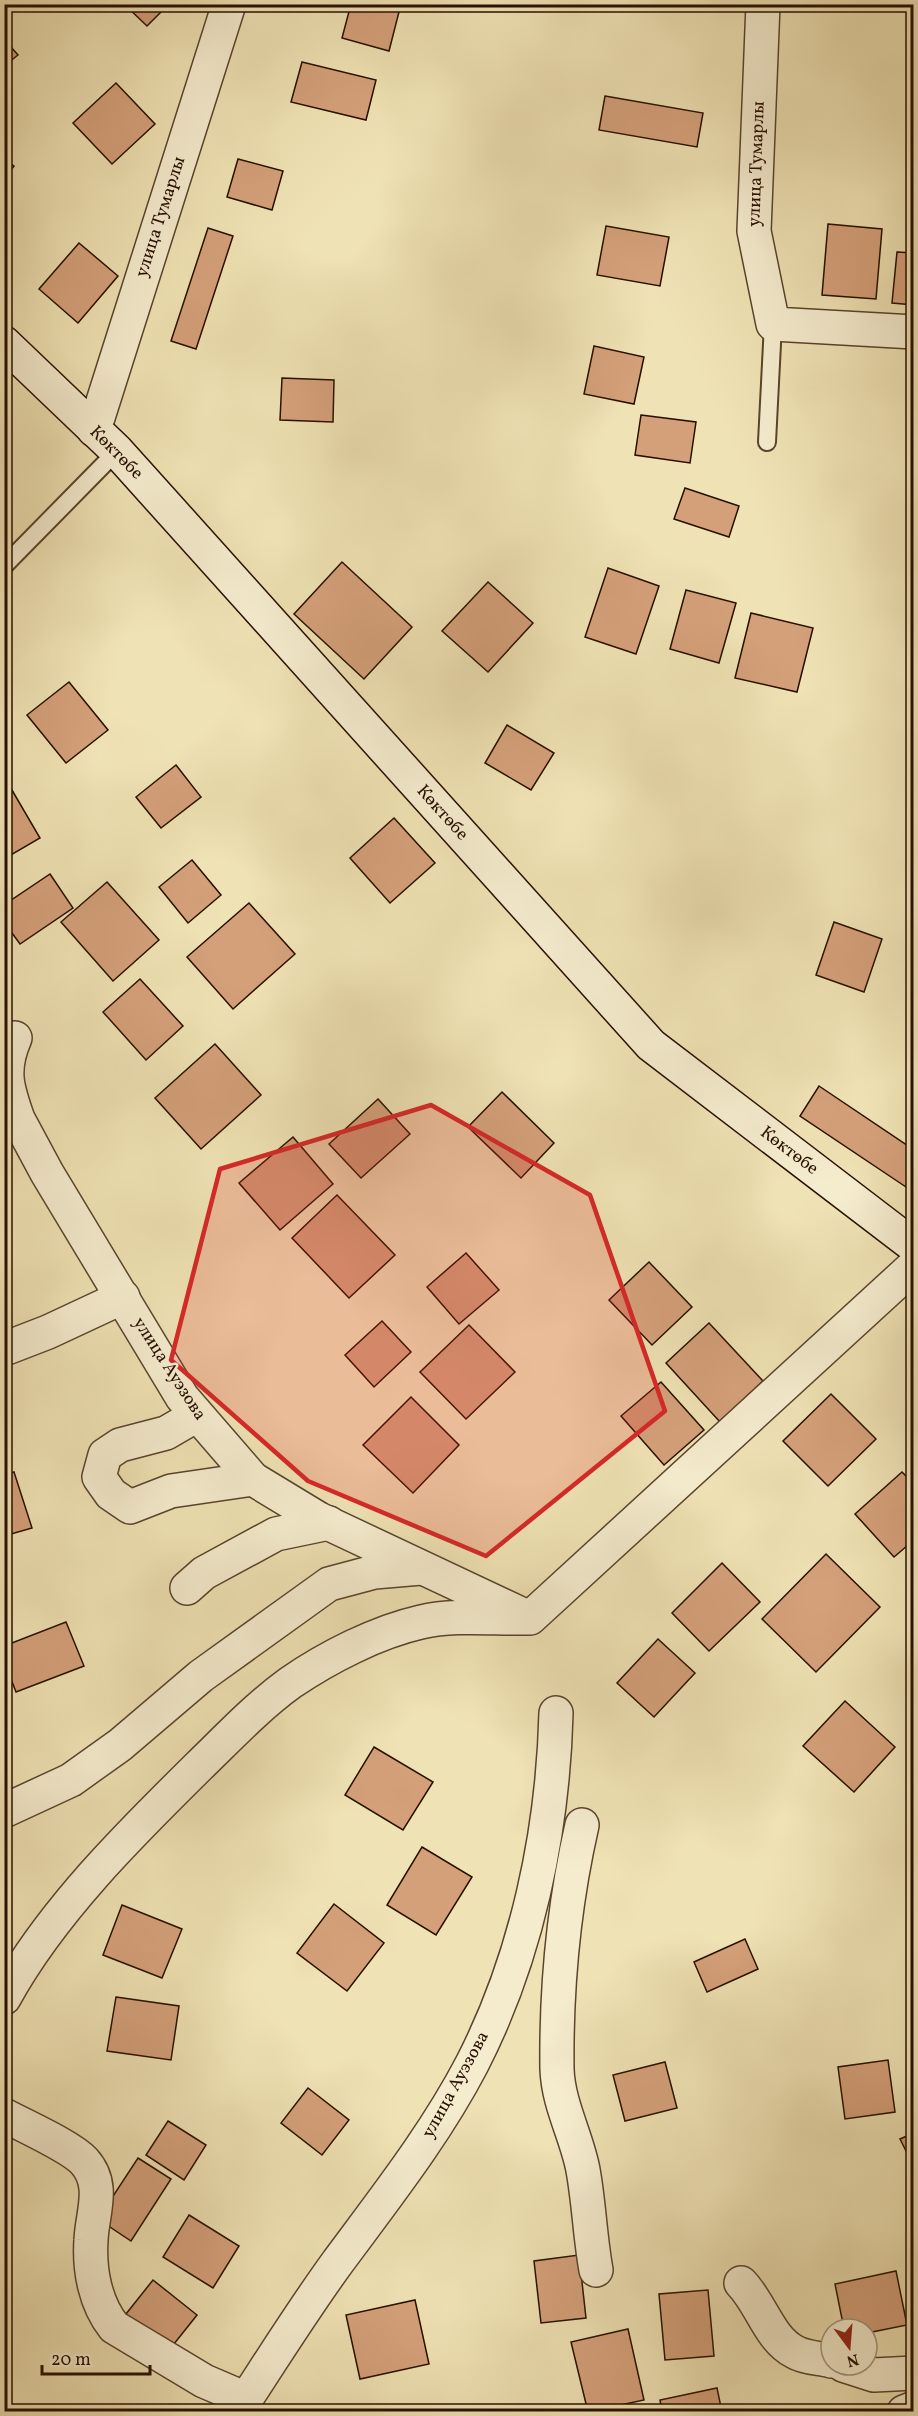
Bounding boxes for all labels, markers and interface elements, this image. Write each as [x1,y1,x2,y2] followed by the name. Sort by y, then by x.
[742,100,772,227] street label: улица Тумарлы
[130,153,192,281] street label: улица Тумарлы
[83,420,149,486] street label: Көктөбе
[410,780,474,846] street label: Көктөбе
[755,1121,823,1181] street label: Көктөбе
[126,1312,212,1426] street label: улица Ауэзова
[416,2027,496,2143] street label: улица Ауэзова
[819,2317,879,2377] north arrow
[42,2338,150,2376] scale bar
[844,2347,861,2372] text: N
[51,2348,91,2373] text: 20 m

